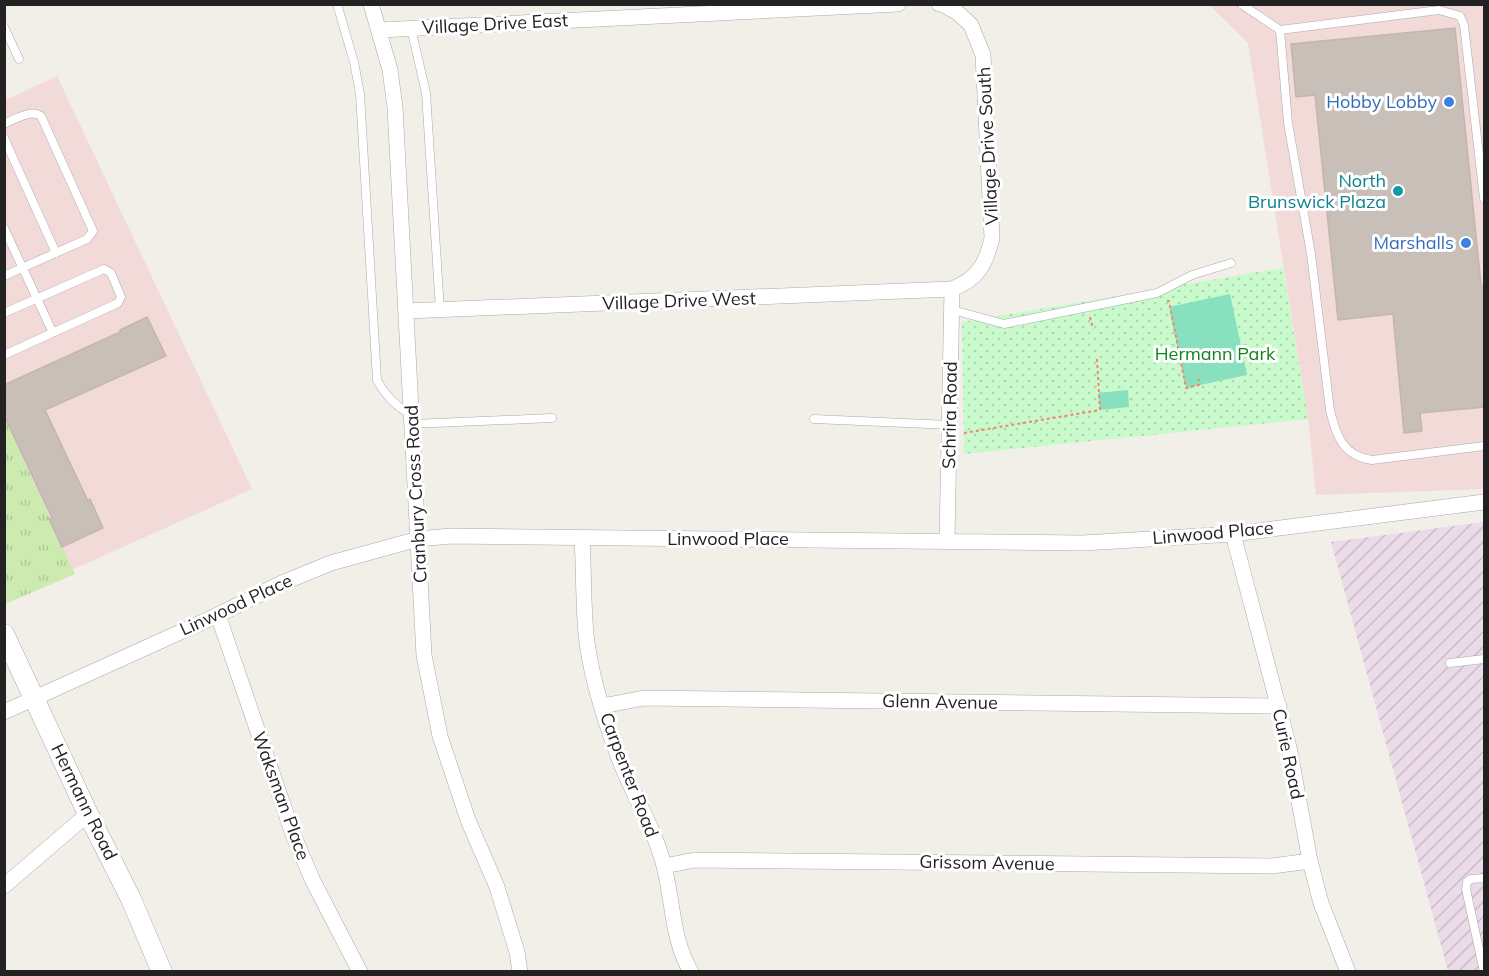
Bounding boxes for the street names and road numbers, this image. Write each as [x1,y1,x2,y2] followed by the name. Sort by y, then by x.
[421,8,569,39] street label: Village Drive East
[972,66,1003,226] street label: Village Drive South
[602,286,756,315] street label: Village Drive West
[937,361,962,469] street label: Schrira Road
[399,404,432,584] street label: Cranbury Cross Road
[1151,516,1274,549] street label: Linwood Place
[667,527,789,550] street label: Linwood Place
[176,568,296,641] street label: Linwood Place
[882,689,998,714] street label: Glenn Avenue
[1268,707,1309,801] street label: Curie Road
[595,709,664,840] street label: Carpenter Road
[248,728,315,863] street label: Waksman Place
[46,740,123,864] street label: Hermann Road
[919,850,1055,875] street label: Grissom Avenue

